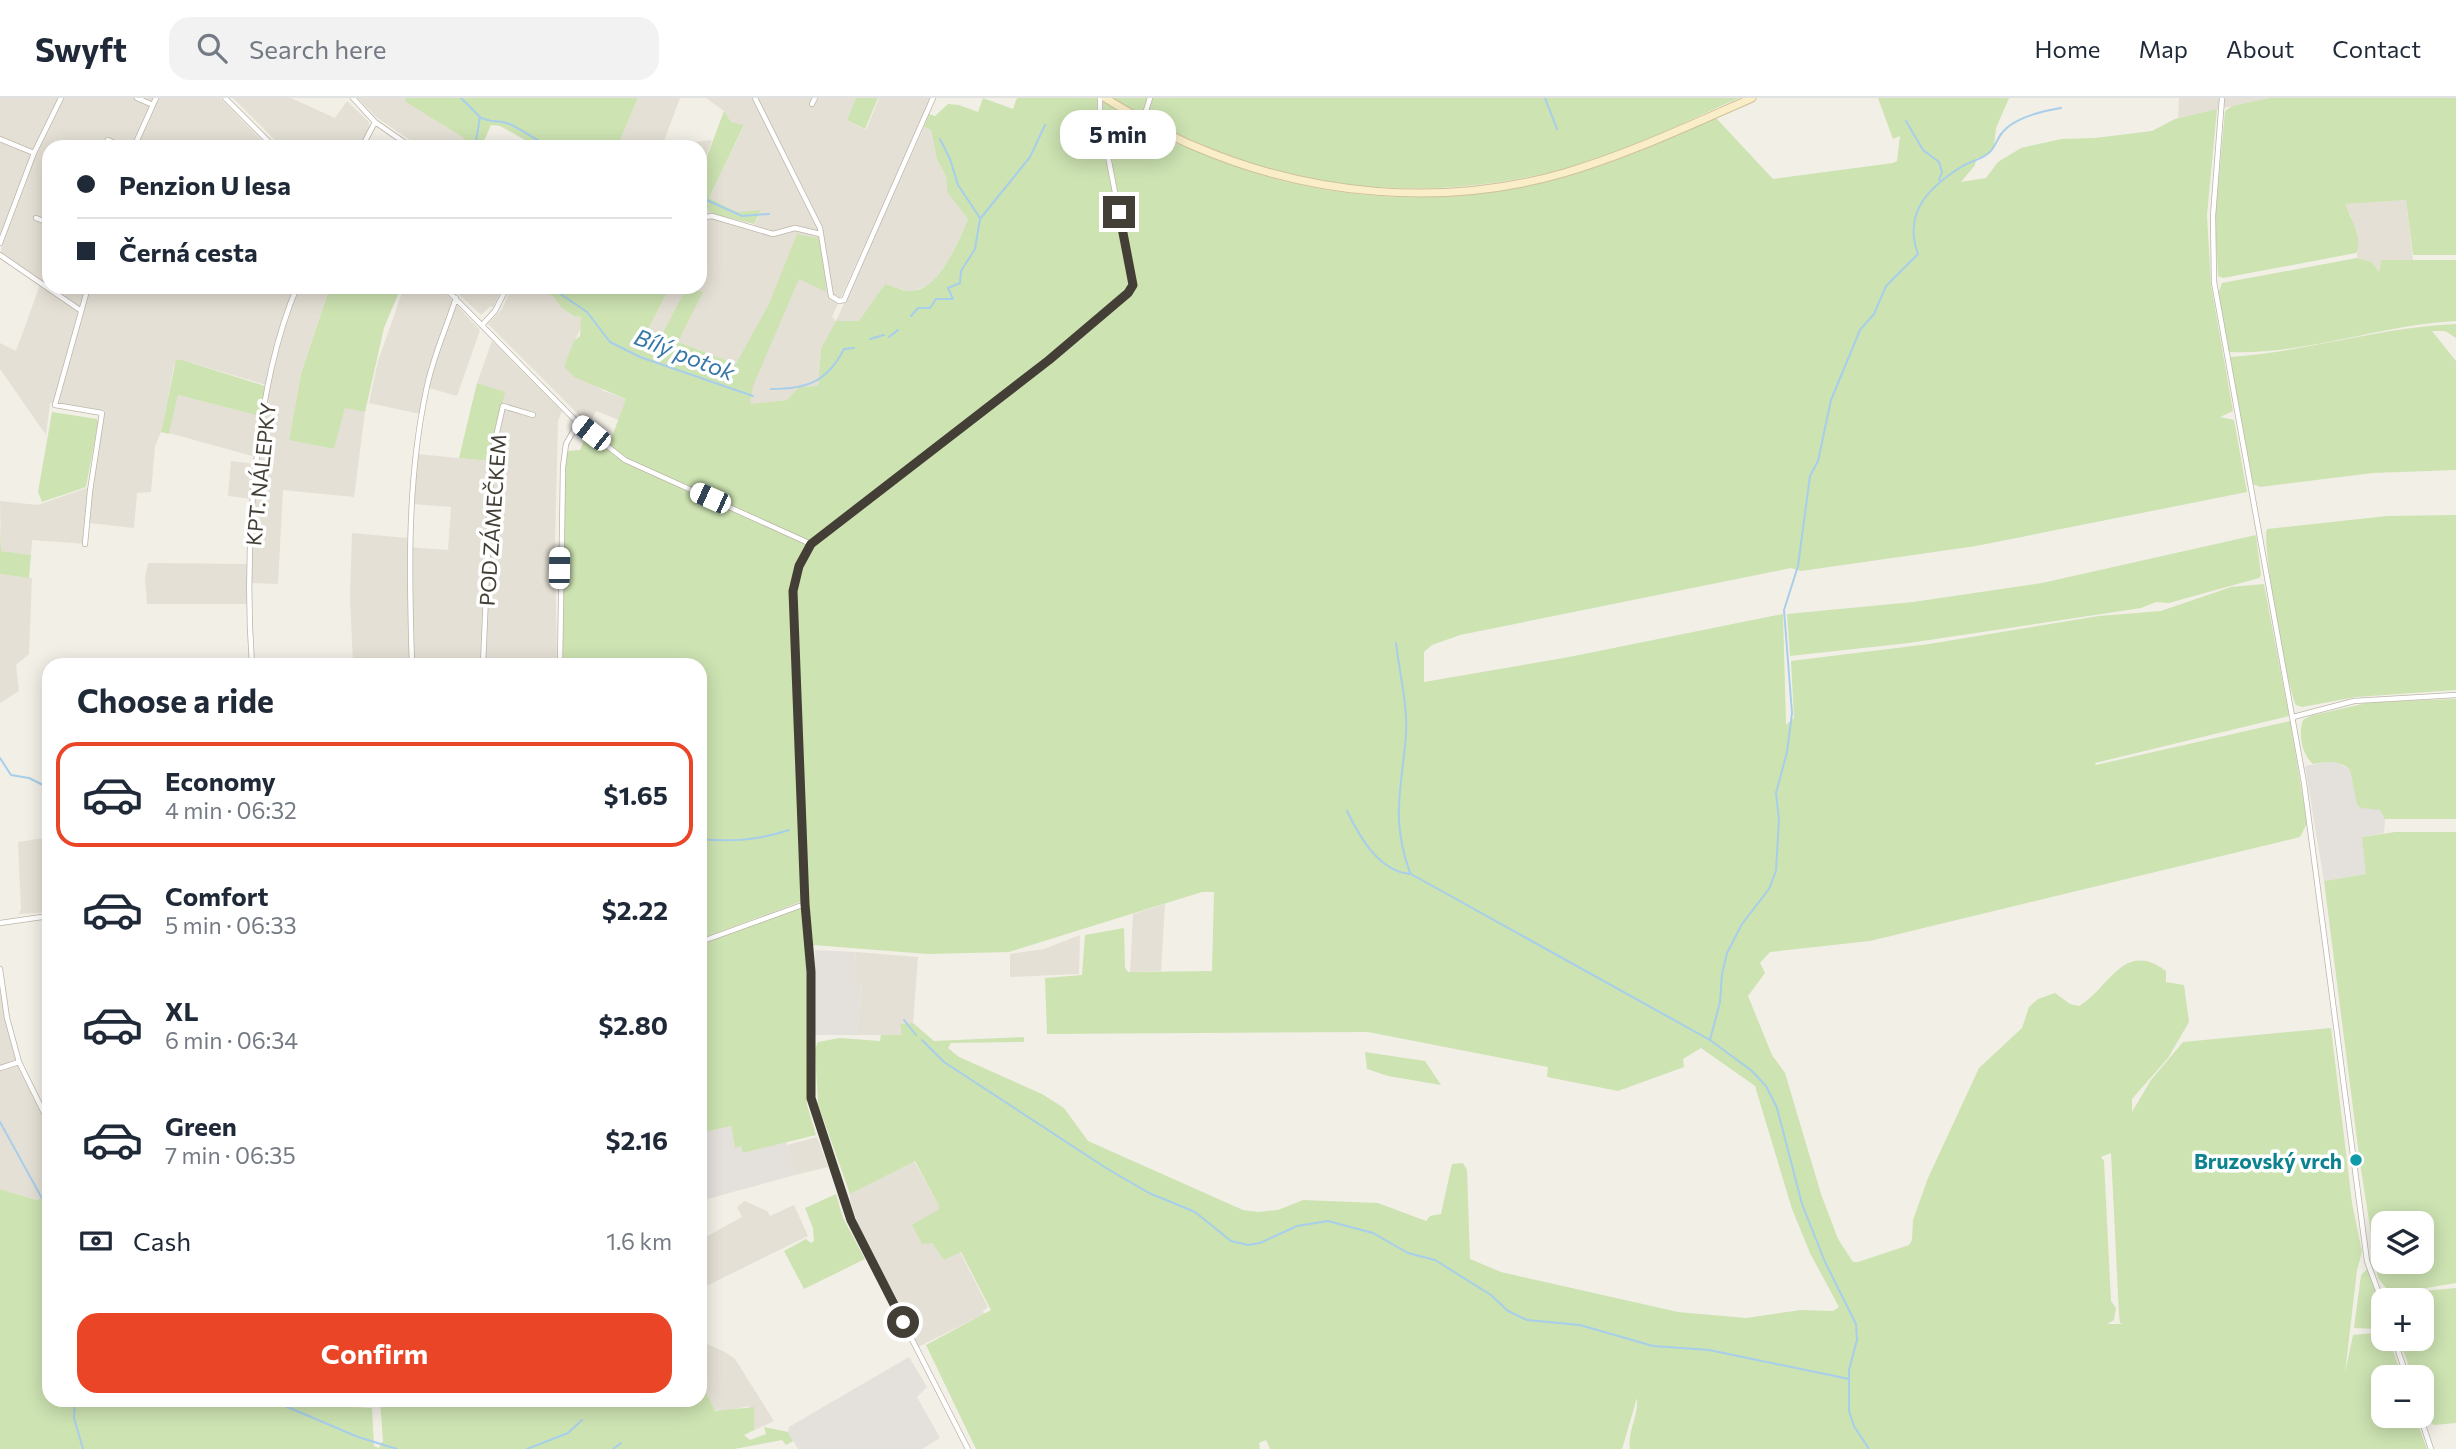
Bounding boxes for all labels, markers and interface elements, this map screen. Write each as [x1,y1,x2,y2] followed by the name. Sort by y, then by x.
[169,17,659,80] search box
[35,28,127,69] text: Swyft
[193,29,231,67] icon: search
[249,33,386,64] text: Search here
[2035,34,2101,63] text: Home
[2139,34,2188,63] text: Map
[2226,34,2294,63] text: About
[2332,34,2421,63] text: Contact
[1061,110,1177,159] callout: 5 min
[1089,120,1147,148] text: 5 min
[119,169,291,200] text: Penzion U lesa
[1103,196,1135,228] route end
[119,236,258,267] text: Černá cesta
[631,322,740,386] water label: Bílý potok
[240,401,280,547] street label: KPT. NÁLEPKY
[568,412,615,454] car
[474,433,510,607] street label: POD ZÁMEČKEM
[687,480,734,516] car
[549,547,570,589] car
[77,680,274,720] text: Choose a ride
[81,763,144,826] icon: car
[165,765,276,796] text: Economy
[604,779,668,810] text: $1.65
[165,796,297,824] text: 4 min · 06:32
[81,878,144,941] icon: car
[165,880,268,911] text: Comfort
[602,894,668,925] text: $2.22
[165,911,297,939] text: 5 min · 06:33
[81,993,144,1056] icon: car
[165,995,199,1026] text: XL
[598,1009,668,1040] text: $2.80
[165,1026,298,1054] text: 6 min · 06:34
[81,1108,144,1171] icon: car
[165,1110,237,1141] text: Green
[606,1124,668,1155] text: $2.16
[165,1141,296,1169] text: 7 min · 06:35
[2194,1148,2342,1173] place label: Bruzovský vrch
[2348,1152,2364,1168] marker: Bruzovský vrch
[2371,1211,2434,1428] map controls
[2371,1211,2434,1274] button: layers
[77,1222,115,1260] icon: cash
[133,1225,191,1256] text: Cash
[606,1227,672,1255] text: 1.6 km
[2371,1288,2434,1351] button: +
[887,1306,919,1338] route start
[77,1313,672,1393] button: Confirm
[2371,1365,2434,1428] button: −

